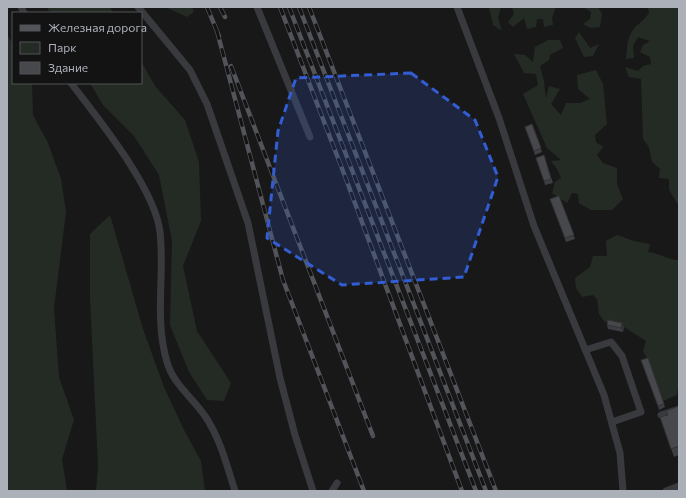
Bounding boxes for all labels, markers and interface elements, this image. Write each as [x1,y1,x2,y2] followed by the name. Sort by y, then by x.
[12,12,142,84] legend
[48,20,147,34] text: Железная дорога
[48,40,77,54] text: Парк
[48,60,88,74] text: Здание

